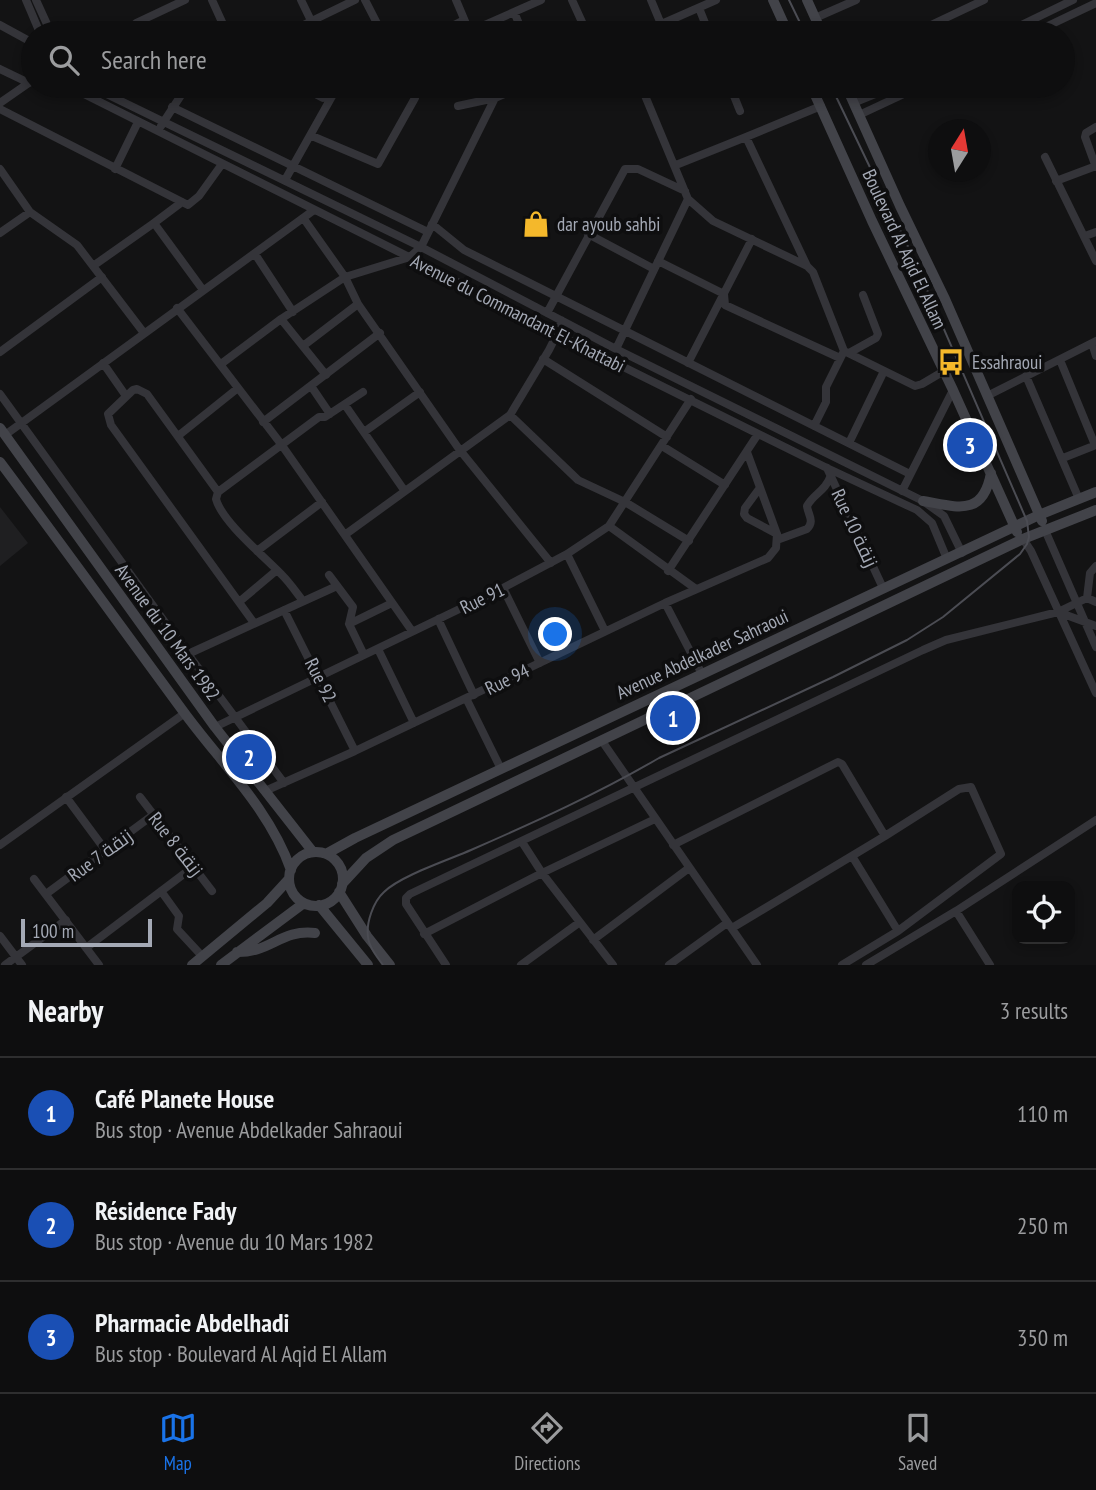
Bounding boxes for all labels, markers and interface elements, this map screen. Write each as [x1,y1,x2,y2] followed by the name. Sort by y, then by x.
[21,21,1075,98] search box
[45,41,83,79] icon: search
[101,43,207,76] text: Search here
[928,119,991,182] north arrow
[857,165,953,333] street label: Boulevard Al Aqid El Allam
[521,209,551,239] shop icon: dar ayoub sahbi
[557,212,660,236] place label: dar ayoub sahbi
[407,249,629,377] street label: Avenue du Commandant El-Khattabi
[936,347,966,377] bus stop icon: Essahraoui
[972,350,1042,374] place label: Essahraoui
[947,419,993,471] pin: 3
[826,485,884,571] street label: Rue 10 زنقة
[110,559,226,705] street label: Avenue du 10 Mars 1982
[456,577,508,619] street label: Rue 91
[612,604,792,704] street label: Avenue Abdelkader Sahraoui
[538,617,572,651] your location
[300,654,342,706] street label: Rue 92
[481,658,533,700] street label: Rue 94
[650,692,696,744] pin: 1
[226,731,272,783] pin: 2
[143,807,209,881] street label: Rue 8 زنقة
[63,823,137,887] street label: Rue 7 زنقة
[1012,881,1075,944] map controls
[1012,881,1075,944] button: locate
[21,916,152,948] scale bar
[32,919,74,943] text: 100 m
[28,991,103,1030] text: Nearby
[1000,996,1068,1025] text: 3 results
[95,1082,274,1115] text: Café Planete House
[46,1099,57,1128] text: 1
[1017,1099,1068,1128] text: 110 m
[95,1115,403,1144] text: Bus stop · Avenue Abdelkader Sahraoui
[95,1194,236,1227] text: Résidence Fady
[46,1211,57,1240] text: 2
[1017,1211,1068,1240] text: 250 m
[95,1227,374,1256] text: Bus stop · Avenue du 10 Mars 1982
[95,1306,289,1339] text: Pharmacie Abdelhadi
[46,1323,57,1352] text: 3
[1017,1323,1068,1352] text: 350 m
[95,1339,387,1368] text: Bus stop · Boulevard Al Aqid El Allam
[159,1409,197,1475] tab: Map
[514,1409,580,1475] tab: Directions
[898,1409,937,1475] tab: Saved

